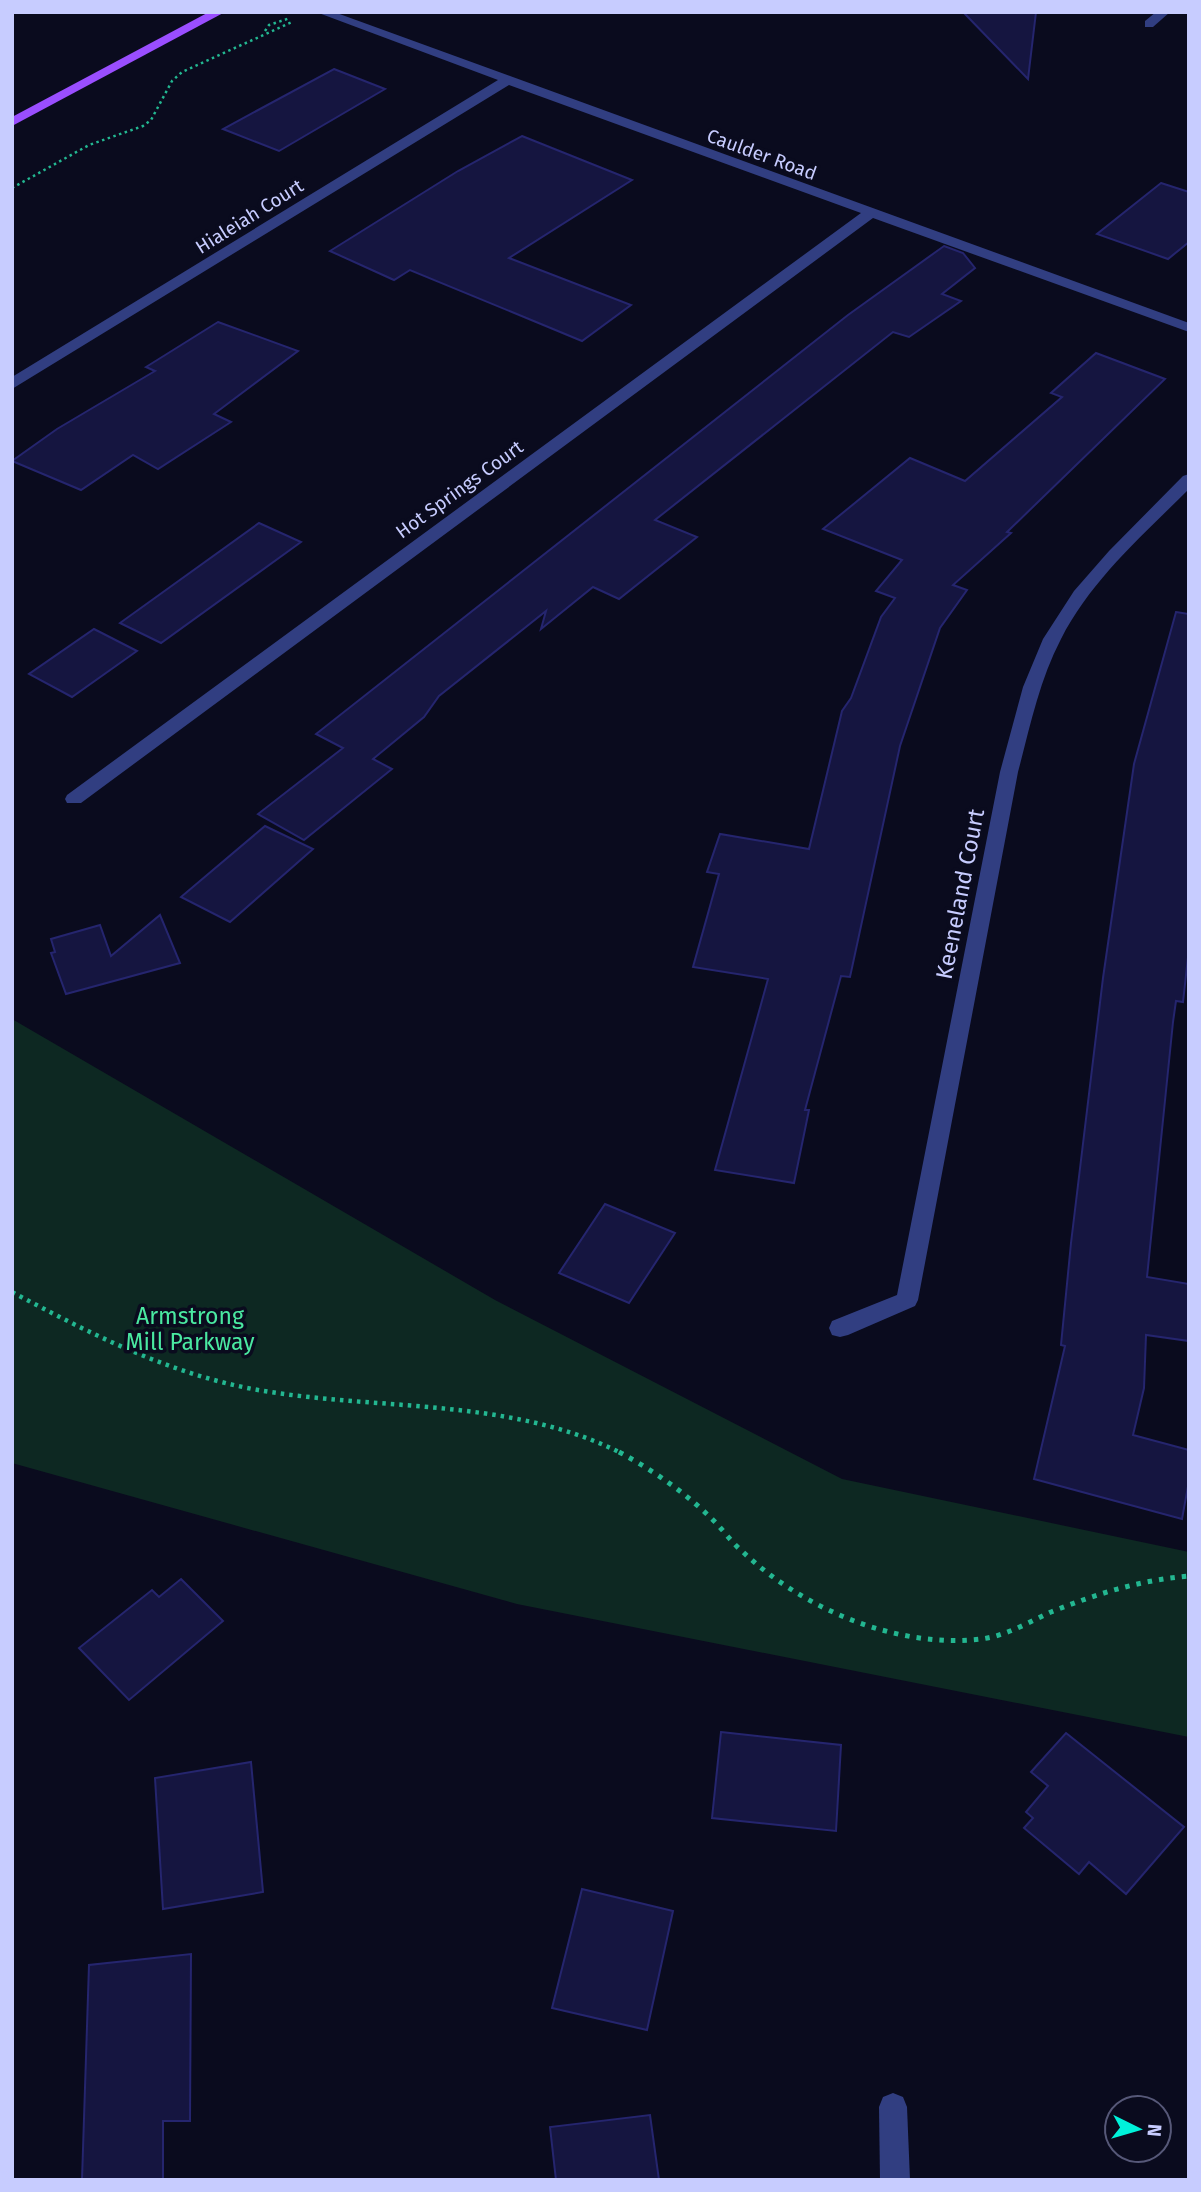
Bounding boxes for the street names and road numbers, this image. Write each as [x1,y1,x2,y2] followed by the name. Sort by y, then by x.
[704,124,820,185] street label: Caulder Road
[191,174,308,259] street label: Hialeiah Court
[391,435,528,543] street label: Hot Springs Court
[930,806,990,982] street label: Keeneland Court

